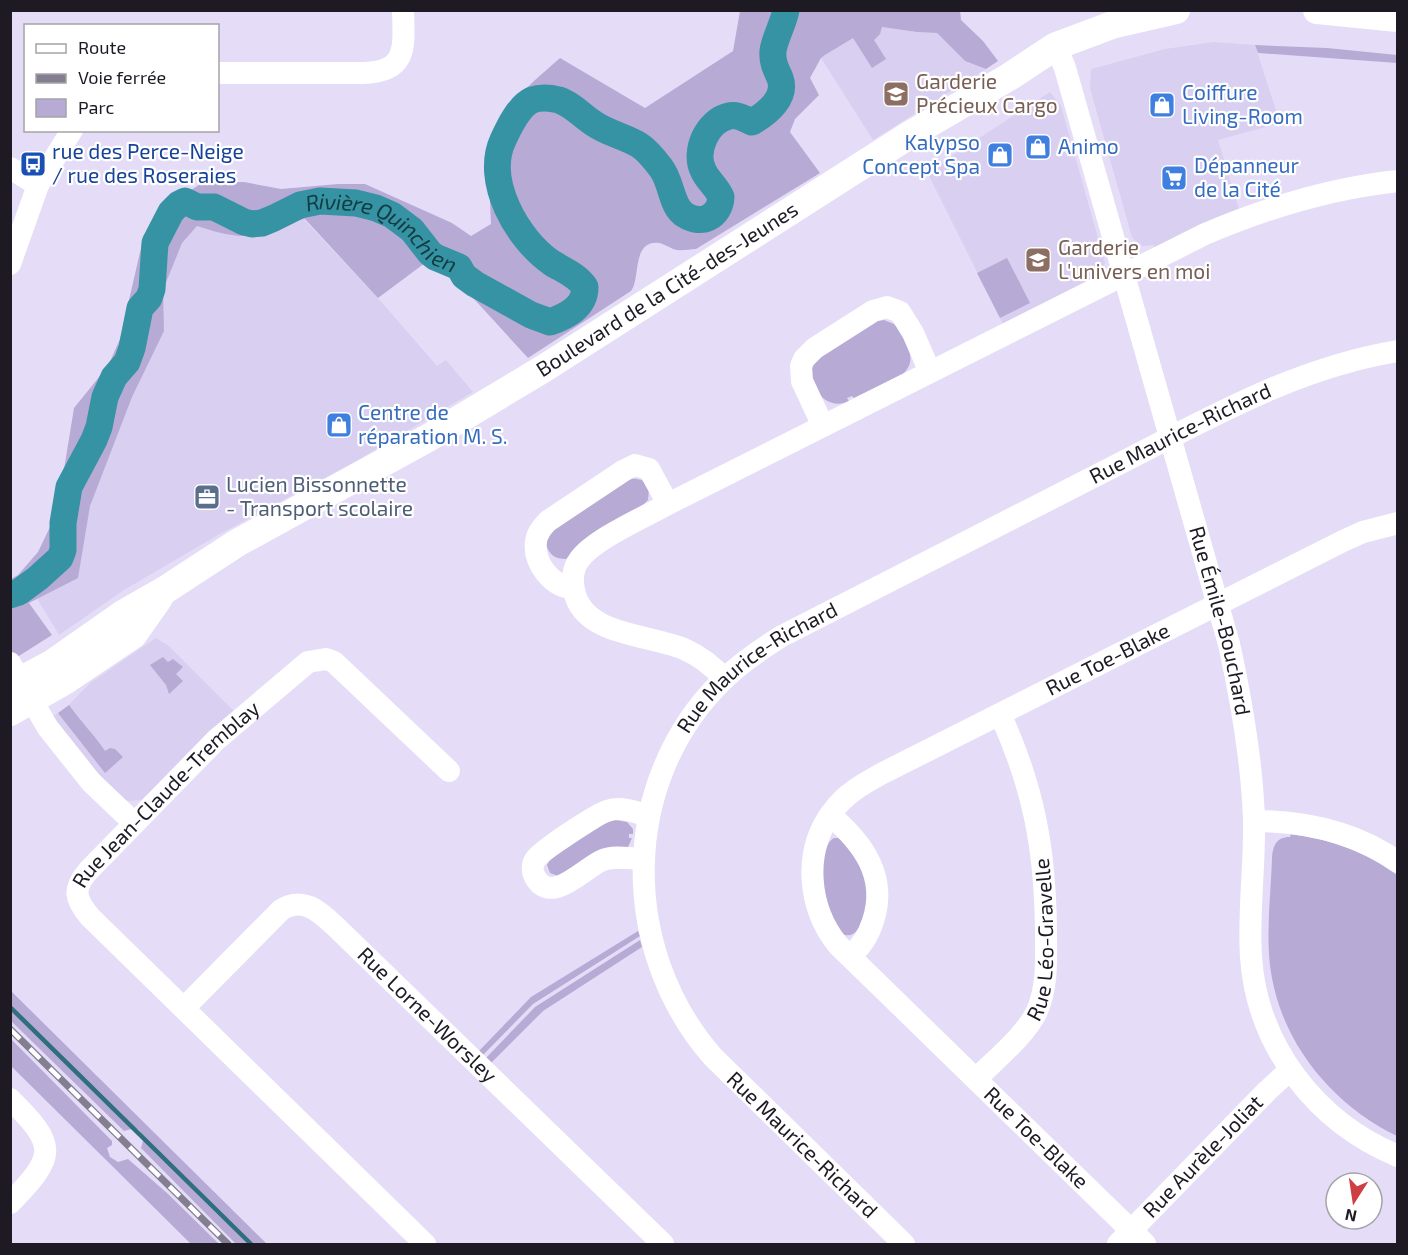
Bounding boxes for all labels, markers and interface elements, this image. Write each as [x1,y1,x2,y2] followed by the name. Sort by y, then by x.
[24,24,219,132] legend
[78,36,126,58] text: Route
[78,66,166,88] text: Voie ferrée
[916,68,1058,117] place label: Garderie Précieux Cargo
[881,79,911,109] school or university icon: Garderie Précieux Cargo
[1182,79,1303,128] place label: Coiffure Living-Room
[1147,90,1177,120] shop icon: Coiffure Living-Room
[78,96,114,118] text: Parc
[862,129,980,178] place label: Kalypso Concept Spa
[1023,132,1053,162] shop icon: Animo
[1058,133,1119,158] place label: Animo
[52,138,244,187] place label: rue des Perce-Neige / rue des Roseraies
[985,140,1015,170] shop icon: Kalypso Concept Spa
[18,149,48,179] bus stop icon: rue des Perce-Neige / rue des Roseraies
[1194,152,1300,201] place label: Dépanneur de la Cité
[1159,163,1189,193] supermarket icon: Dépanneur de la Cité
[303,187,461,277] water label: Rivière Quinchien
[531,196,802,381] street label: Boulevard de la Cité-des-Jeunes
[1058,234,1211,283] place label: Garderie L'univers en moi
[1023,245,1053,275] school or university icon: Garderie L'univers en moi
[1085,377,1274,488] street label: Rue Maurice-Richard
[358,399,508,448] place label: Centre de réparation M. S.
[324,410,354,440] shop icon: Centre de réparation M. S.
[226,471,413,520] place label: Lucien Bissonnette - Transport scolaire
[192,482,222,512] office icon: Lucien Bissonnette - Transport scolaire
[1185,523,1257,717] street label: Rue Émile-Bouchard
[670,596,841,737] street label: Rue Maurice-Richard
[1041,617,1173,700] street label: Rue Toe-Blake
[66,695,264,891] street label: Rue Jean-Claude-Tremblay
[1020,857,1057,1025] street label: Rue Léo-Gravelle
[353,941,503,1087] street label: Rue Lorne-Worsley
[723,1066,884,1222] street label: Rue Maurice-Richard
[980,1081,1094,1193] street label: Rue Toe-Blake
[1137,1089,1267,1222] street label: Rue Aurèle-Joliat
[1324,1171,1384,1231] north arrow
[1343,1206,1358,1227] text: N

